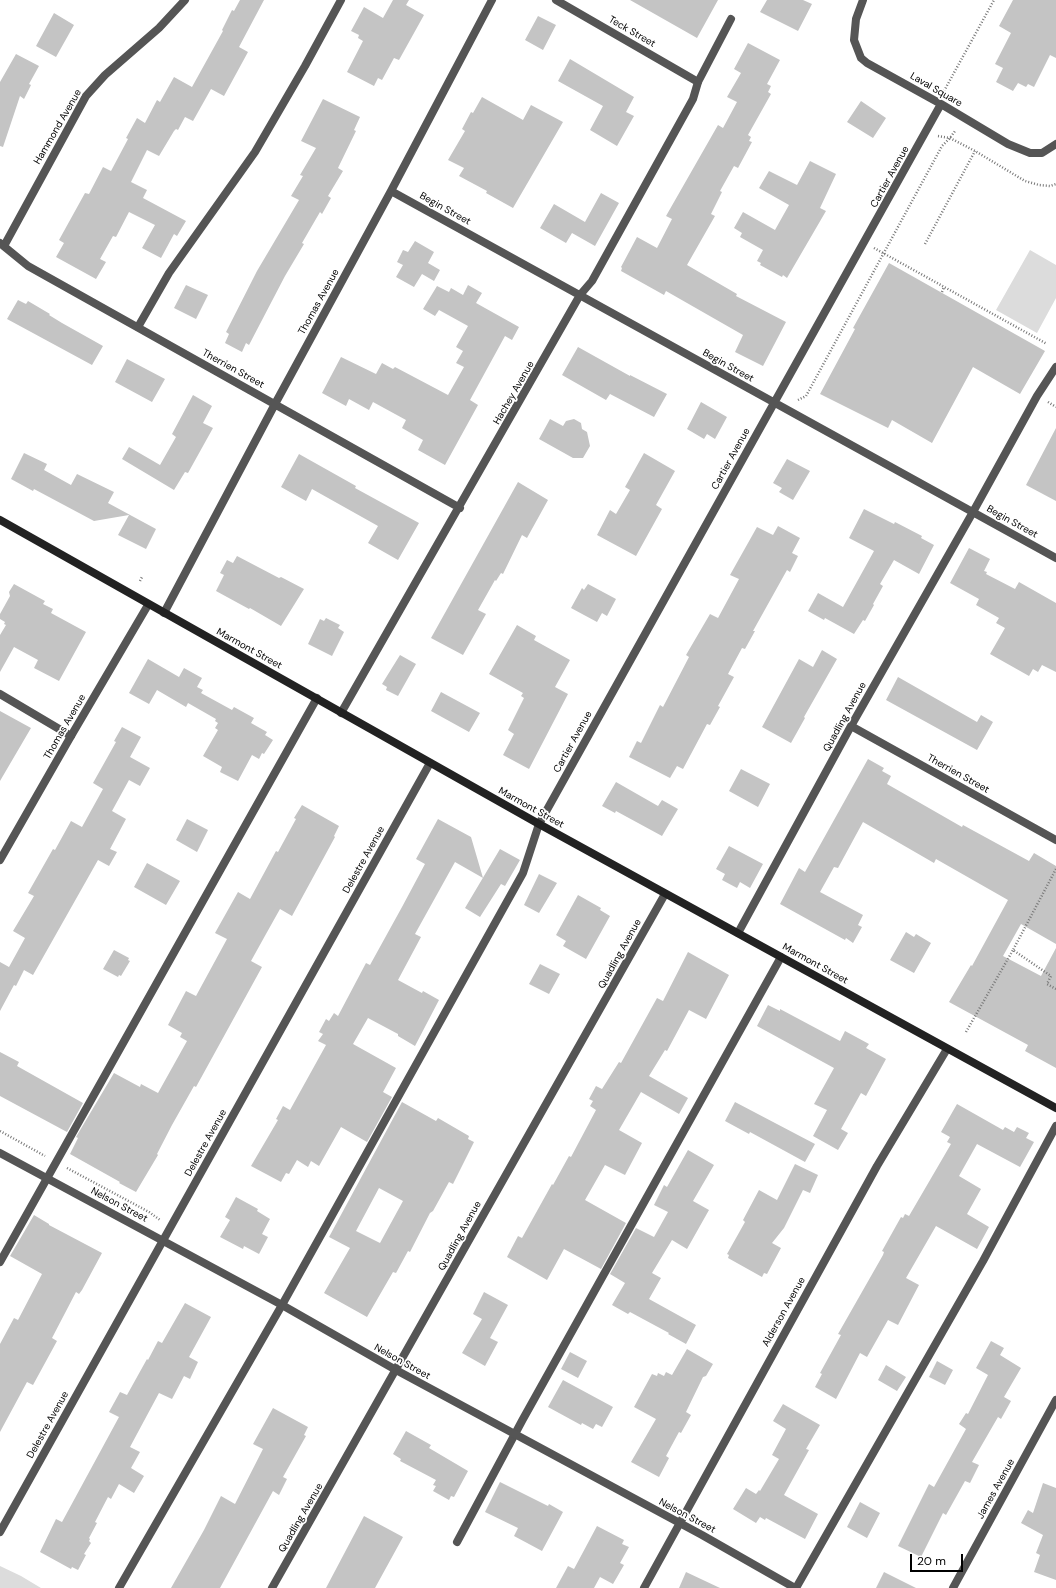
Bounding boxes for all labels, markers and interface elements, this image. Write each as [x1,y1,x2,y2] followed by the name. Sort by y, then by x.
[606,14,658,50] street label: Teck Street
[908,70,964,110] street label: Laval Square
[32,87,84,167] street label: Hammond Avenue
[868,144,912,210] street label: Cartier Avenue
[417,190,473,228] street label: Begin Street
[296,267,342,337] street label: Thomas Avenue
[200,347,266,391] street label: Therrien Street
[700,347,756,385] street label: Begin Street
[491,359,537,427] street label: Hachey Avenue
[709,426,753,492] street label: Cartier Avenue
[984,503,1040,541] street label: Begin Street
[214,626,284,672] street label: Marmont Street
[821,680,869,754] street label: Quadling Avenue
[41,692,89,762] street label: Thomas Avenue
[551,709,595,775] street label: Cartier Avenue
[925,752,991,796] street label: Therrien Street
[496,785,566,831] street label: Marmont Street
[341,824,387,896] street label: Delestre Avenue
[596,917,644,991] street label: Quadling Avenue
[780,941,850,987] street label: Marmont Street
[183,1107,229,1179] street label: Delestre Avenue
[89,1185,149,1225] street label: Nelson Street
[436,1199,484,1273] street label: Quadling Avenue
[760,1275,808,1349] street label: Alderson Avenue
[372,1342,432,1382] street label: Nelson Street
[25,1389,71,1461] street label: Delestre Avenue
[975,1457,1017,1521] street label: James Avenue
[276,1481,326,1555] street label: Quadling Avenue
[657,1496,717,1536] street label: Nelson Street
[912,1546,965,1572] scale bar
[917,1553,946,1569] text: 20 m

